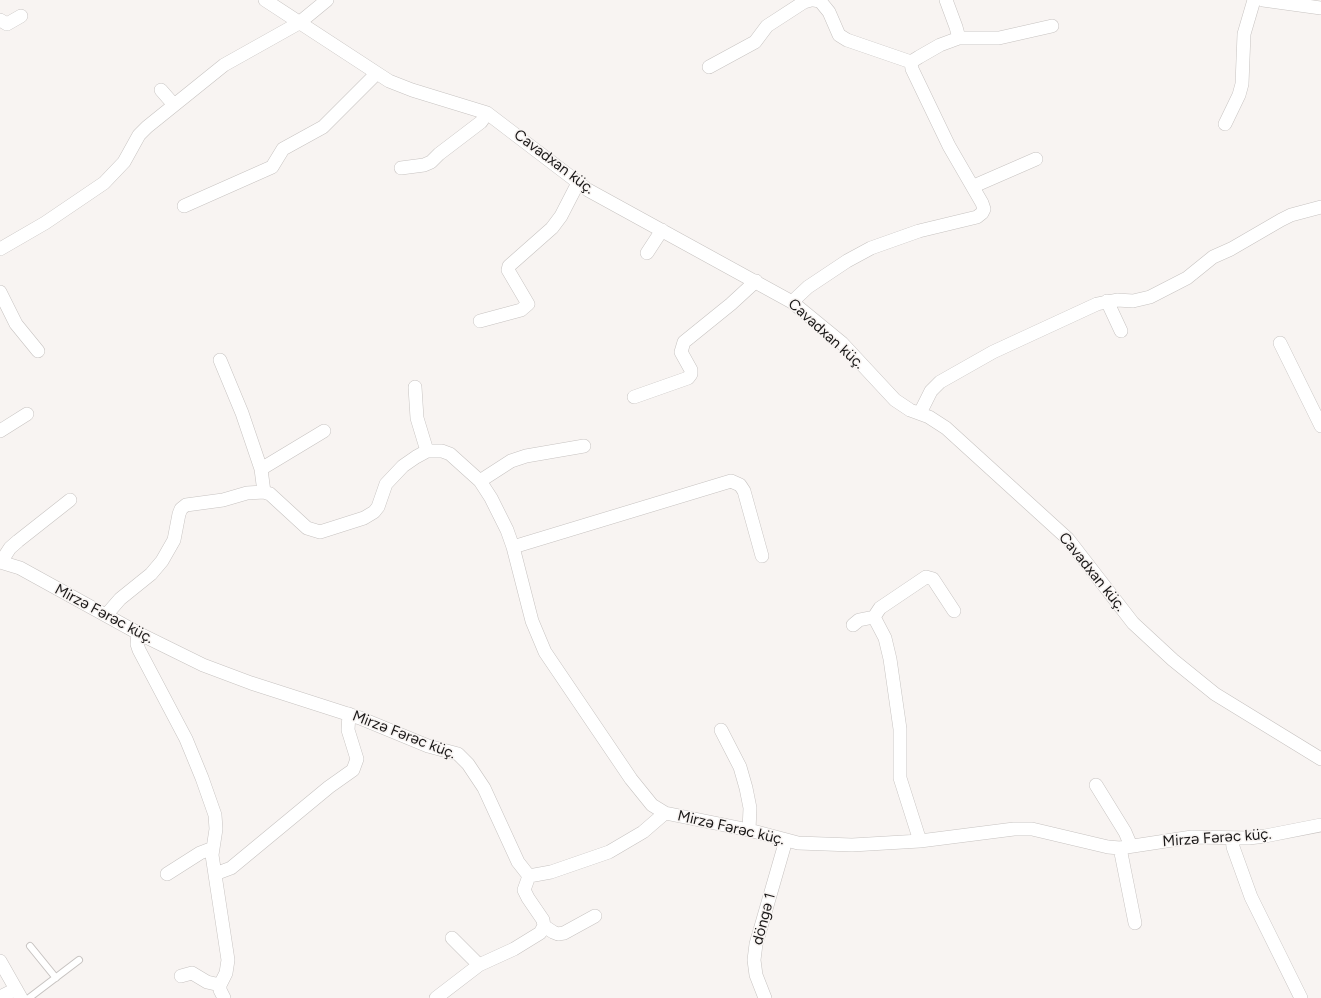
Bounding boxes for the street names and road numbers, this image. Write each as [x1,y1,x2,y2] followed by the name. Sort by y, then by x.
[510,126,598,198] street label: Cavadxan küç.
[784,295,868,373] street label: Cavadxan küç.
[1055,529,1129,615] street label: Cavadxan küç.
[52,580,156,648] street label: Mirzə Fərəc küç.
[350,707,458,763] street label: Mirzə Fərəc küç.
[676,807,786,849] street label: Mirzə Fərəc küç.
[1162,825,1272,851] street label: Mirzə Fərəc küç.
[748,891,780,947] street label: döngə 1

